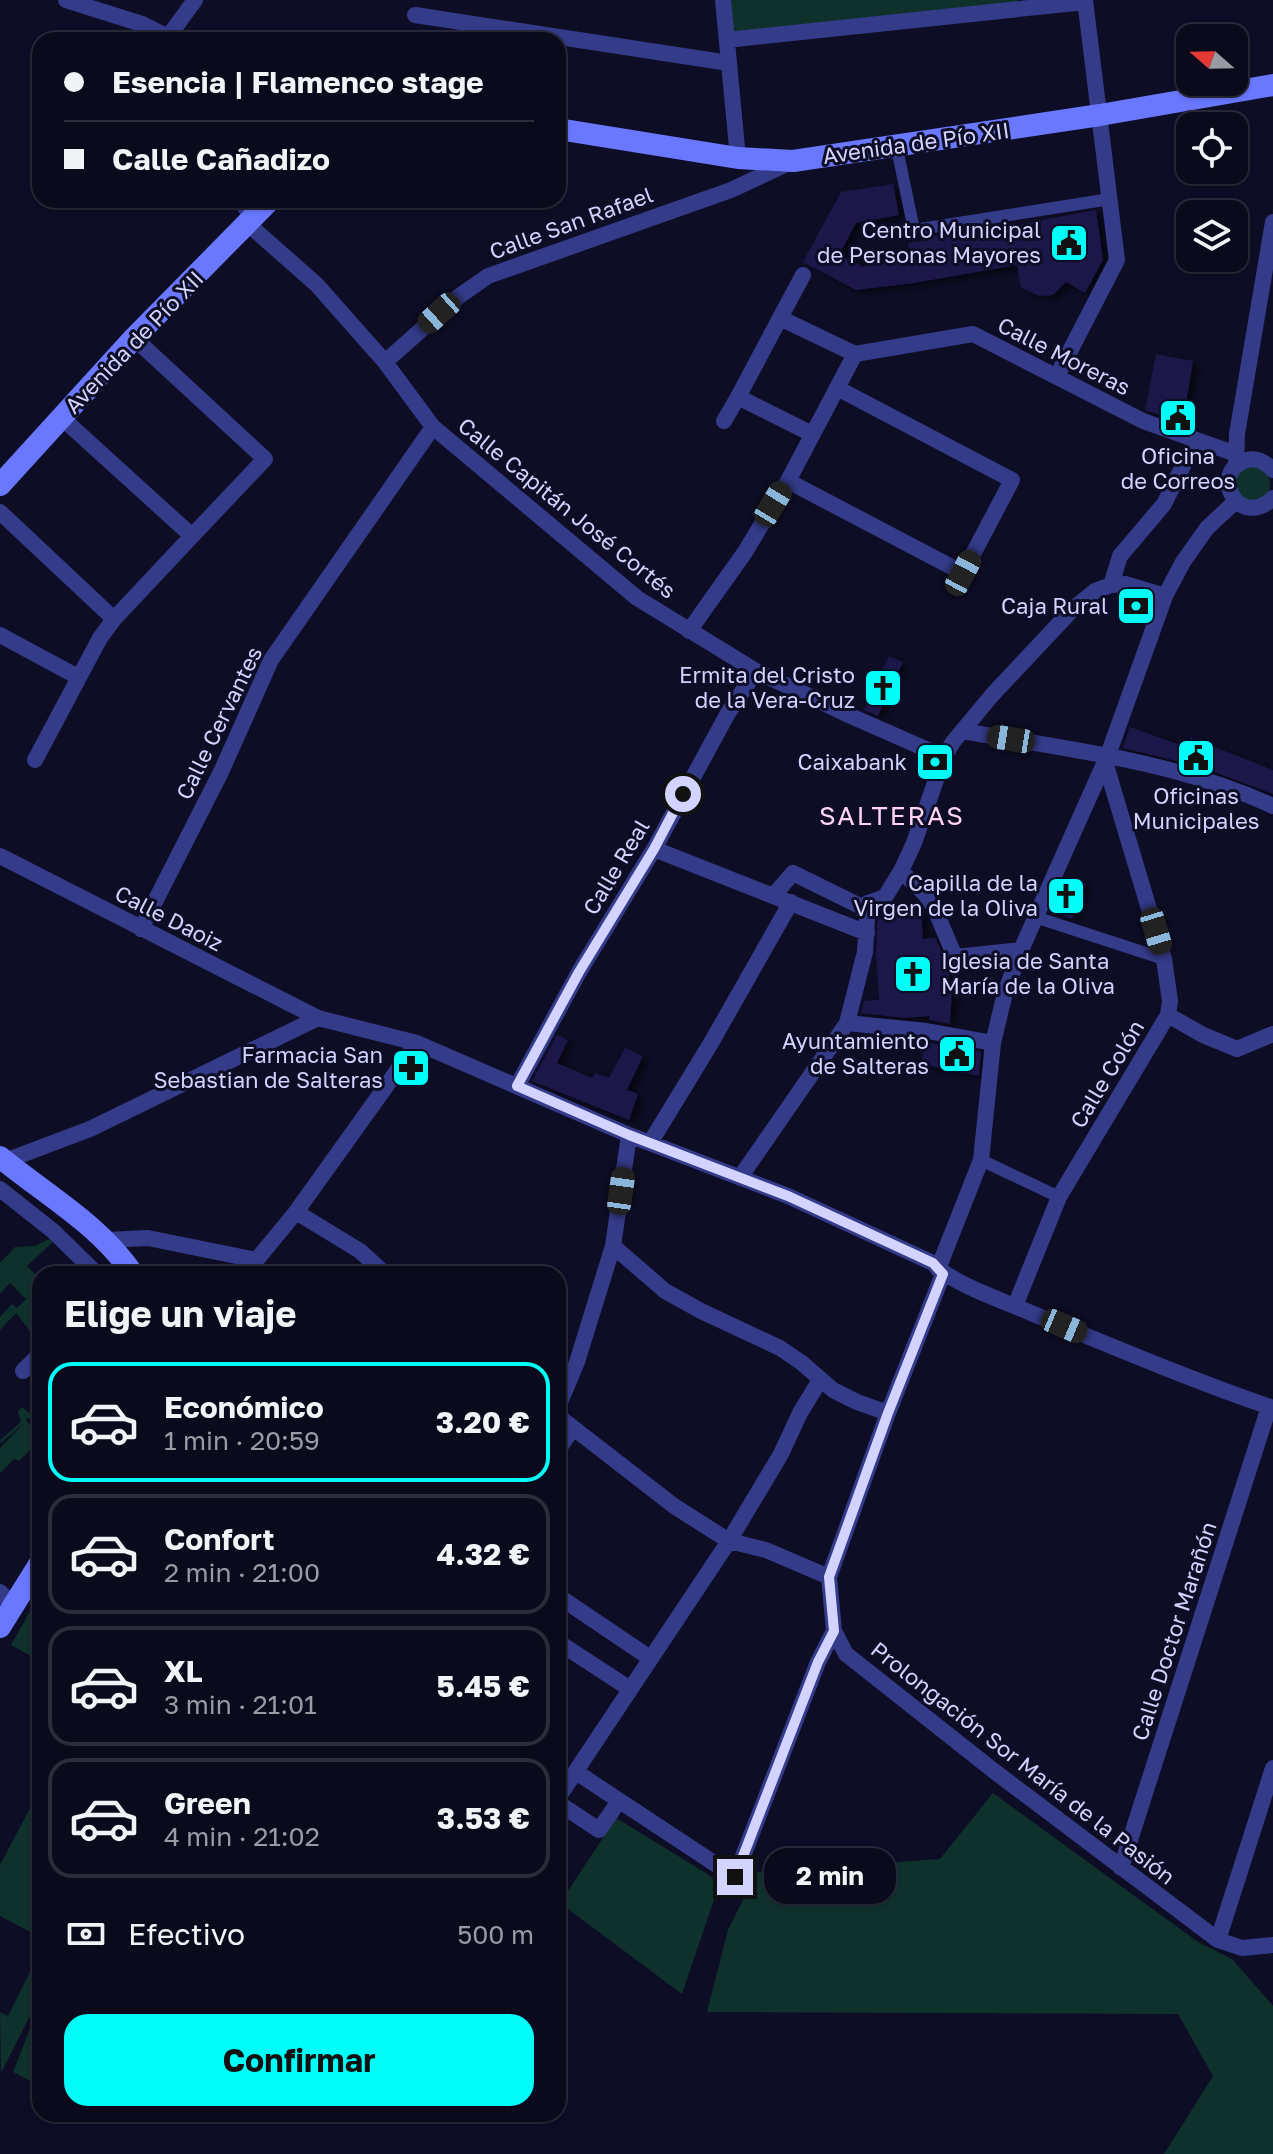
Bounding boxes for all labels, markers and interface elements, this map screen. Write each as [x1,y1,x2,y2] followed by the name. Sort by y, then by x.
[1176,24,1248,96] north arrow
[1176,24,1248,272] map controls
[112,64,484,100] text: Esencia | Flamenco stage
[1176,112,1248,184] button: locate
[821,116,1011,169] street label: Avenida de Pío XII
[112,141,330,177] text: Calle Cañadizo
[485,180,656,265] street label: Calle San Rafael
[1176,200,1248,272] button: layers
[817,216,1041,268] place label: Centro Municipal de Personas Mayores
[1048,222,1090,264] public building icon: Centro Municipal de Personas Mayores
[59,265,209,419] street label: Avenida de Pío XII
[413,288,465,338] car
[993,311,1135,401] street label: Calle Moreras
[1157,397,1199,439] public building icon: Oficina de Correos
[453,411,682,604] street label: Calle Capitán José Cortés
[1121,442,1235,494] place label: Oficina de Correos
[750,477,796,531] car
[941,546,985,600] car
[1115,585,1157,627] bank icon: Caja Rural
[1001,592,1108,619] place label: Caja Rural
[170,642,267,804] street label: Calle Cervantes
[679,661,855,713] place label: Ermita del Cristo de la Vera-Cruz
[862,667,904,709] church icon: Ermita del Cristo de la Vera-Cruz
[985,723,1037,755] car
[1175,737,1217,779] public building icon: Oficinas Municipales
[914,741,956,783] bank icon: Caixabank
[797,748,907,775] place label: Caixabank
[665,776,701,812] route start
[1133,782,1259,834] place label: Oficinas Municipales
[819,800,965,831] district label: SALTERAS
[577,814,655,919] street label: Calle Real
[854,869,1038,921] place label: Capilla de la Virgen de la Oliva
[1045,875,1087,917] church icon: Capilla de la Virgen de la Oliva
[111,879,228,956] street label: Calle Daoiz
[1138,905,1174,957] car
[941,947,1115,999] place label: Iglesia de Santa María de la Oliva
[892,953,934,995] church icon: Iglesia de Santa María de la Oliva
[1064,1015,1149,1133] street label: Calle Colón
[782,1027,929,1079] place label: Ayuntamiento de Salteras
[936,1033,978,1075] public building icon: Ayuntamiento de Salteras
[153,1041,383,1093] place label: Farmacia San Sebastian de Salteras
[390,1047,432,1089] pharmacy icon: Farmacia San Sebastian de Salteras
[606,1166,636,1216] car
[64,1292,296,1335] text: Elige un viaje
[1037,1306,1091,1346] car
[68,1386,140,1458] icon: car
[164,1389,324,1425] text: Económico
[436,1404,530,1440] text: 3.20 €
[164,1425,320,1456] text: 1 min · 20:59
[68,1518,140,1590] icon: car
[1125,1518,1222,1744] street label: Calle Doctor Marañón
[164,1521,275,1557] text: Confort
[436,1536,530,1572] text: 4.32 €
[164,1557,320,1588] text: 2 min · 21:00
[866,1635,1181,1890] street label: Prolongación Sor María de la Pasión
[68,1650,140,1722] icon: car
[164,1653,203,1689] text: XL
[436,1668,530,1704] text: 5.45 €
[164,1689,317,1720] text: 3 min · 21:01
[68,1782,140,1854] icon: car
[164,1785,251,1821] text: Green
[437,1800,530,1836] text: 3.53 €
[164,1821,320,1852] text: 4 min · 21:02
[763,1849,895,1905] callout: 2 min
[717,1859,753,1895] route end
[796,1860,864,1891] text: 2 min
[64,1912,108,1956] icon: cash
[128,1916,245,1952] text: Efectivo
[457,1919,534,1950] text: 500 m
[64,2014,534,2106] button: Confirmar

